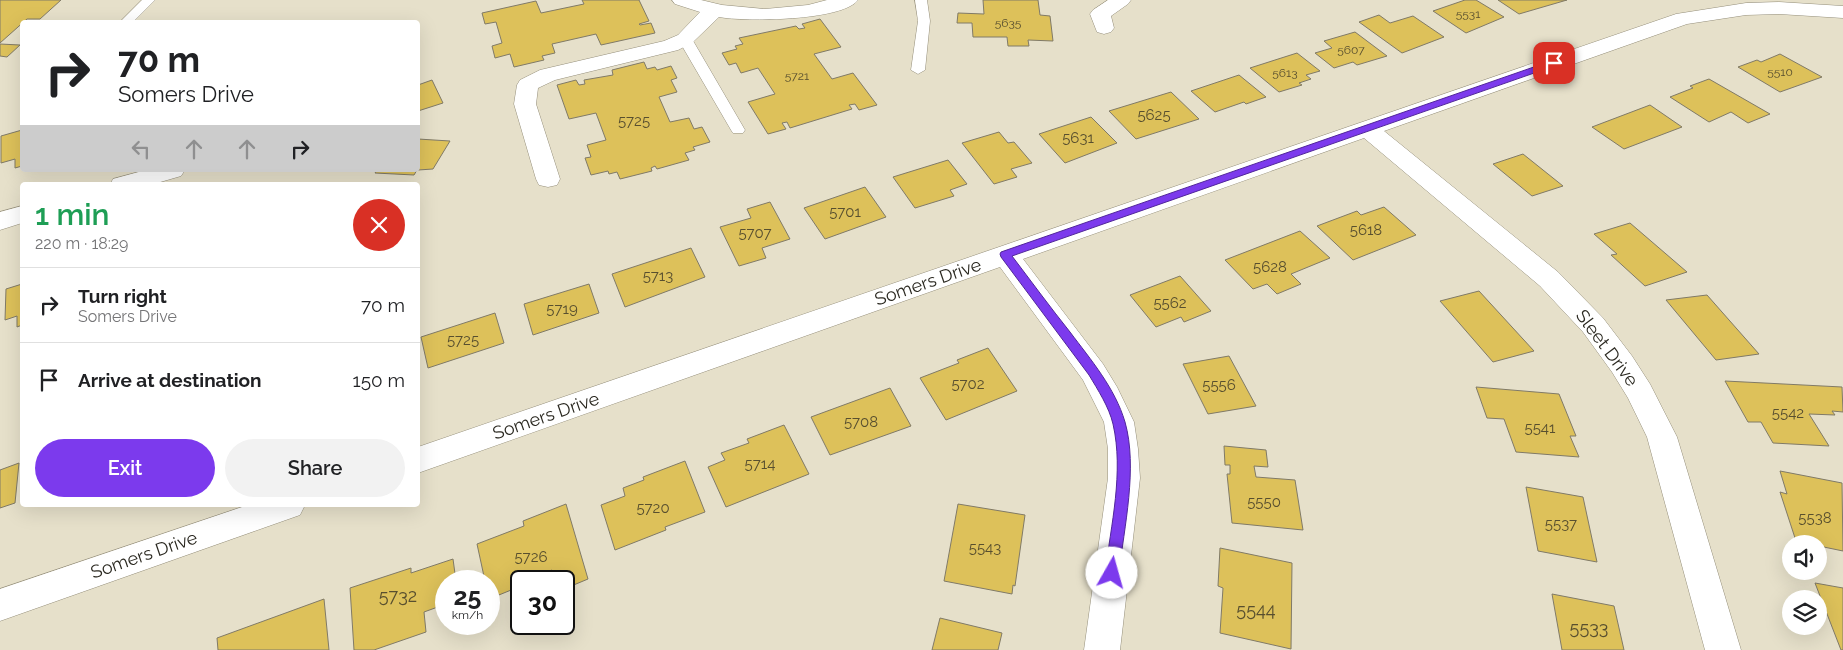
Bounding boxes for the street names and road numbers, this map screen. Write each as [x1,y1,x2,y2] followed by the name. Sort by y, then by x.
[872,253,984,310] street label: Somers Drive
[1572,305,1643,390] street label: Sleet Drive
[490,387,602,444] street label: Somers Drive
[88,526,200,583] street label: Somers Drive

